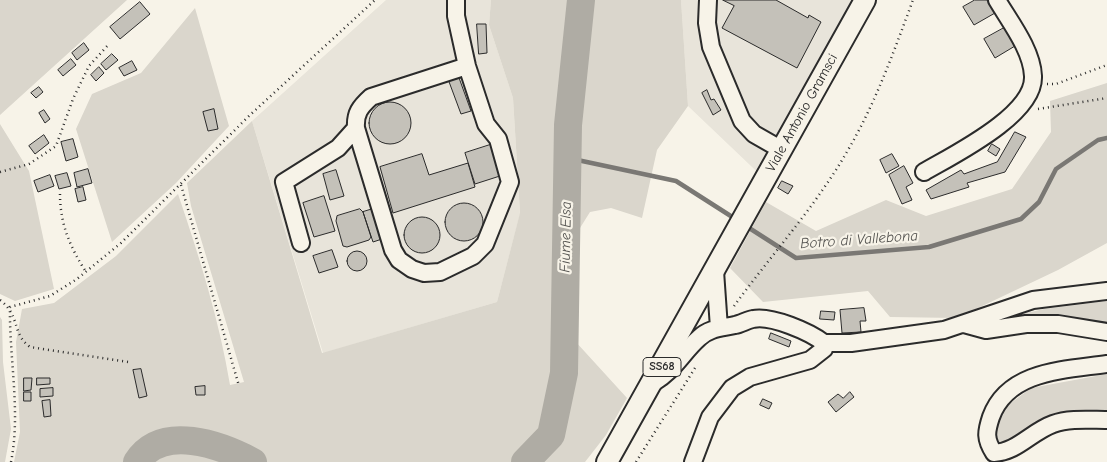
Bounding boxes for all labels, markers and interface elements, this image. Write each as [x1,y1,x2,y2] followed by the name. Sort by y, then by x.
[763,51,841,175] street label: Viale Antonio Gramsci
[556,201,576,273] water label: Fiume Elsa
[800,227,918,253] water label: Botro di Vallebona
[643,358,681,377] road number: SS68

